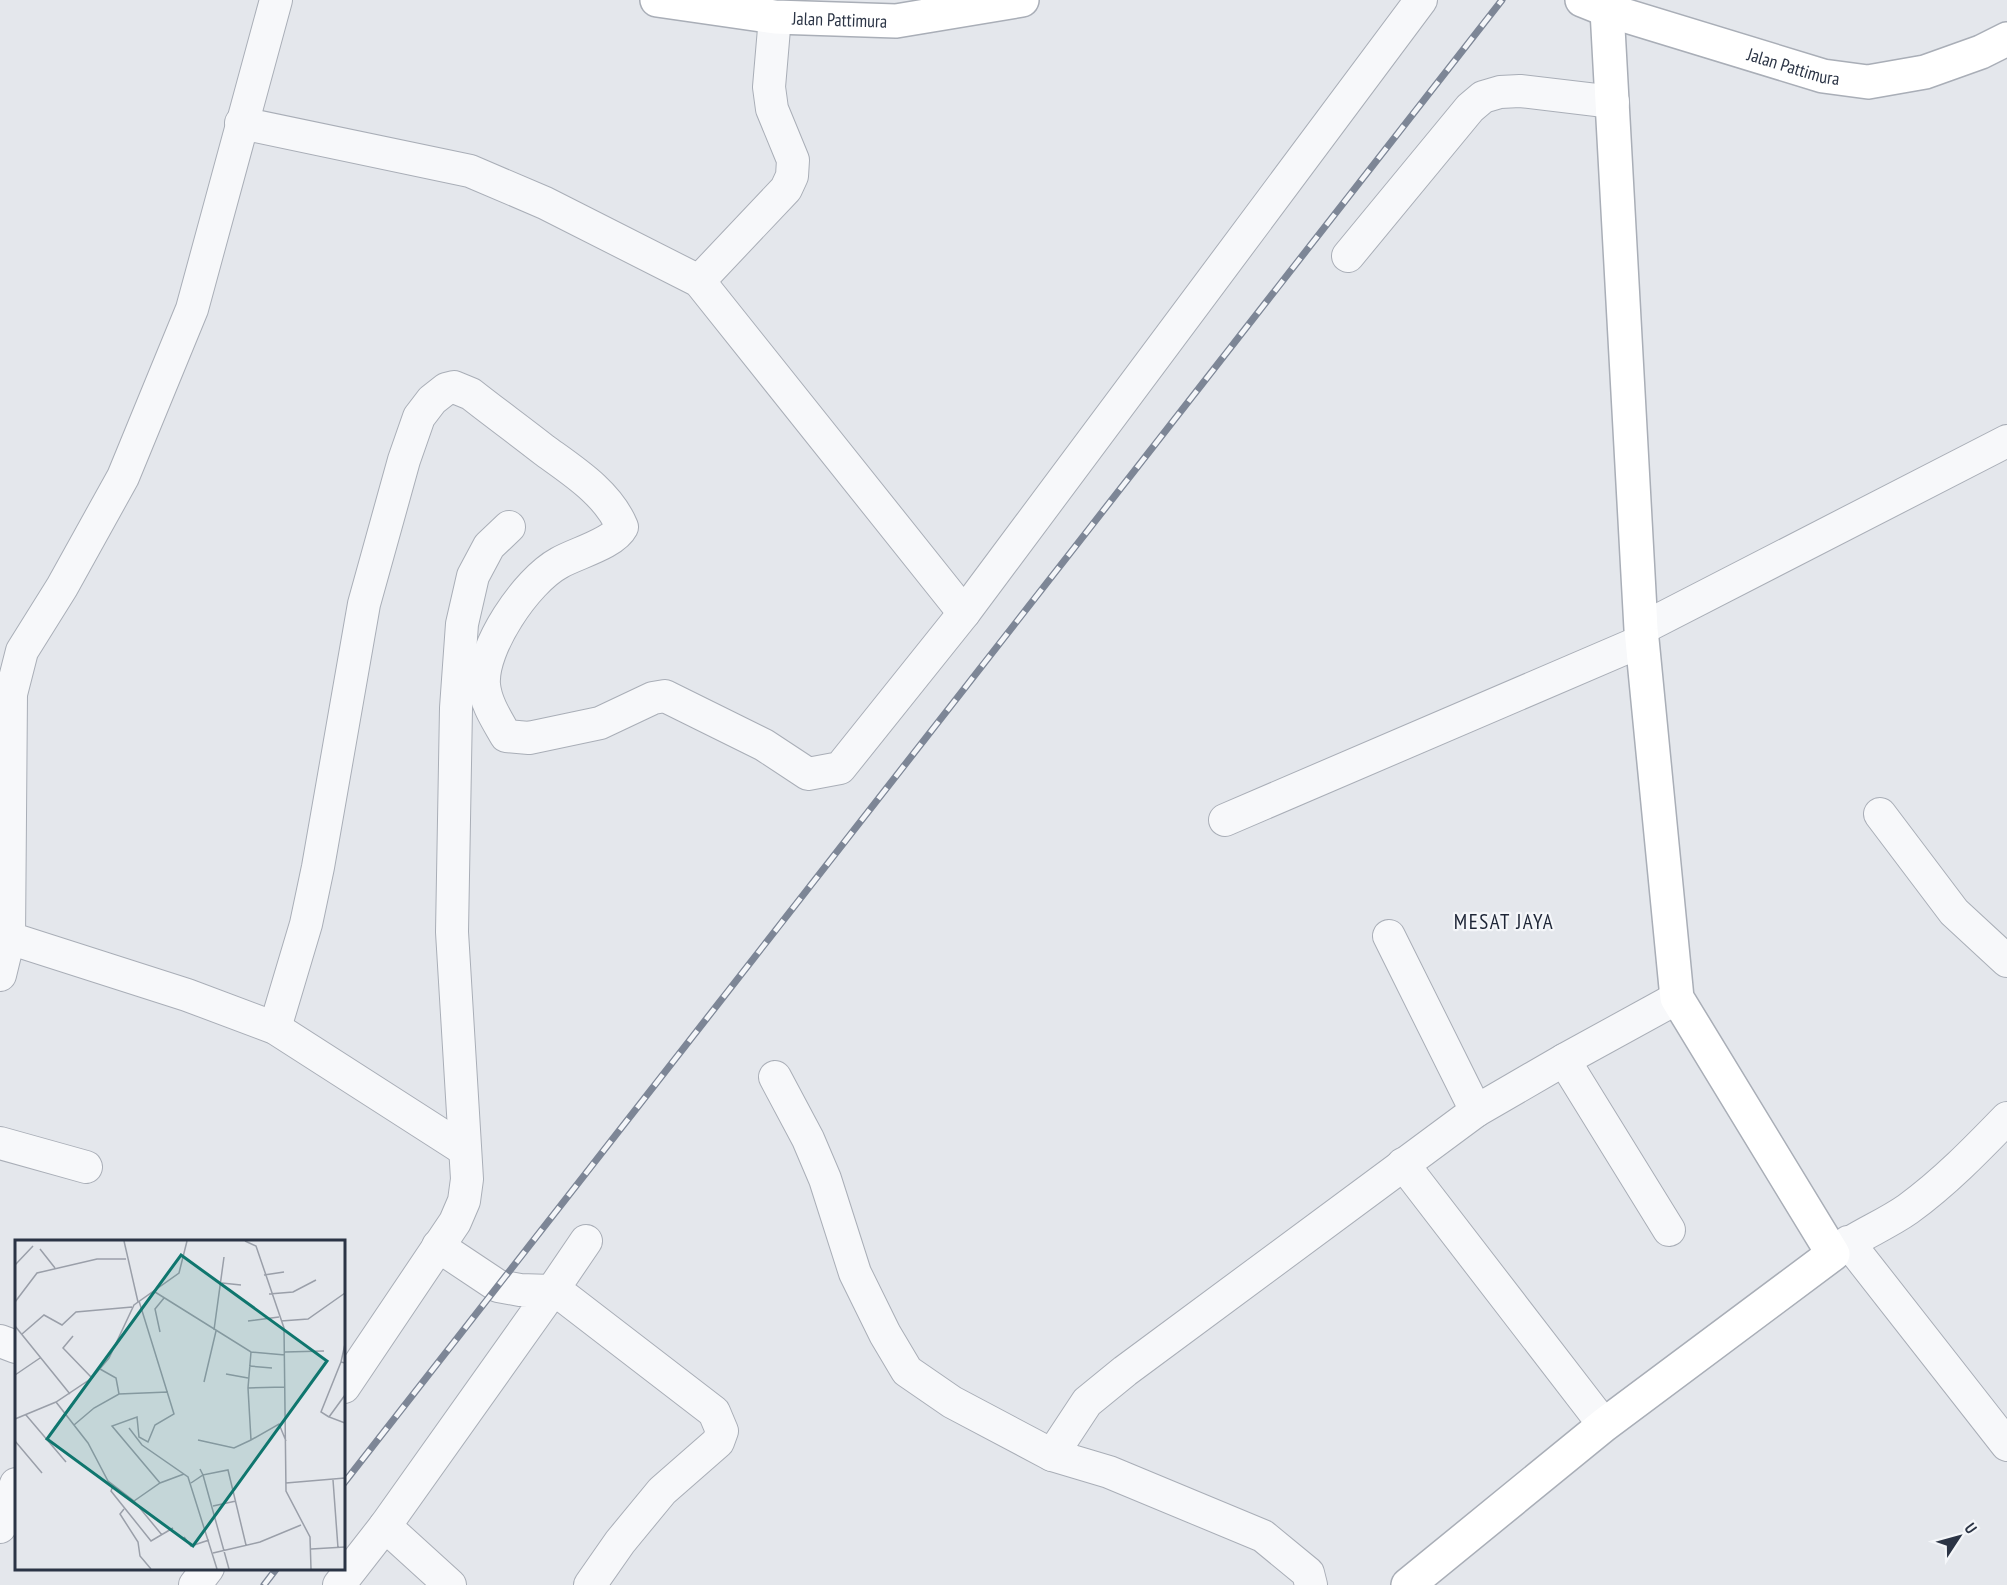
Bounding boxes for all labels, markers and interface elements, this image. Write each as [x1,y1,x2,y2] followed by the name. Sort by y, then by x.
[791,6,888,32] street label: Jalan Pattimura
[1744,42,1841,90] street label: Jalan Pattimura
[1454,908,1554,935] district label: MESAT JAYA
[15,1240,345,1570] inset map
[1929,1507,1989,1567] north arrow
[1961,1519,1982,1537] text: U

